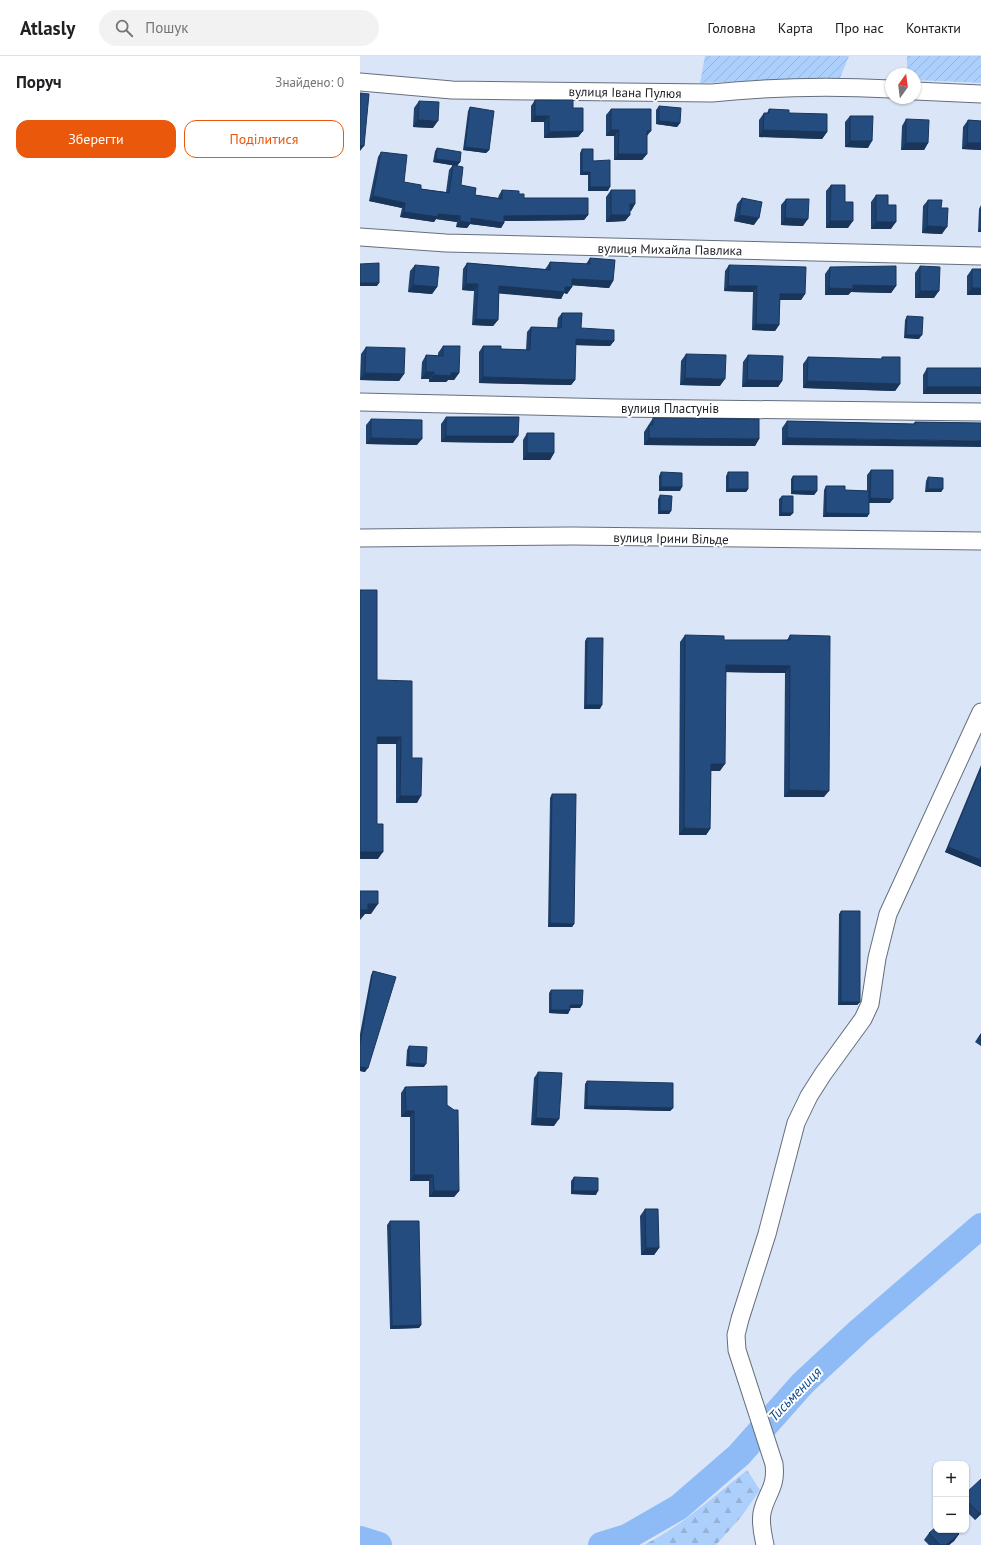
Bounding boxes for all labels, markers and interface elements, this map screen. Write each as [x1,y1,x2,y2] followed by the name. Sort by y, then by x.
[99,10,379,46] search box
[20,16,75,40] text: Atlasly
[113,17,135,39] icon: search
[145,18,188,37] text: Пошук
[708,19,756,37] text: Головна
[778,19,813,37] text: Карта
[835,19,884,37] text: Про нас
[906,19,961,37] text: Контакти
[885,68,921,104] north arrow
[16,71,62,93] text: Поруч
[275,74,344,91] text: Знайдено: 0
[568,83,682,102] street label: вулиця Івана Пулюя
[16,120,176,158] button: Зберегти
[184,120,344,158] button: Поділитися
[598,240,742,259] street label: вулиця Михайла Павлика
[621,400,719,417] street label: вулиця Пластунів
[613,529,729,548] street label: вулиця Ірини Вільде
[765,1363,826,1425] water label: Тисьмениця
[933,1461,969,1533] map controls
[933,1461,969,1497] button: +
[933,1497,969,1533] button: −

